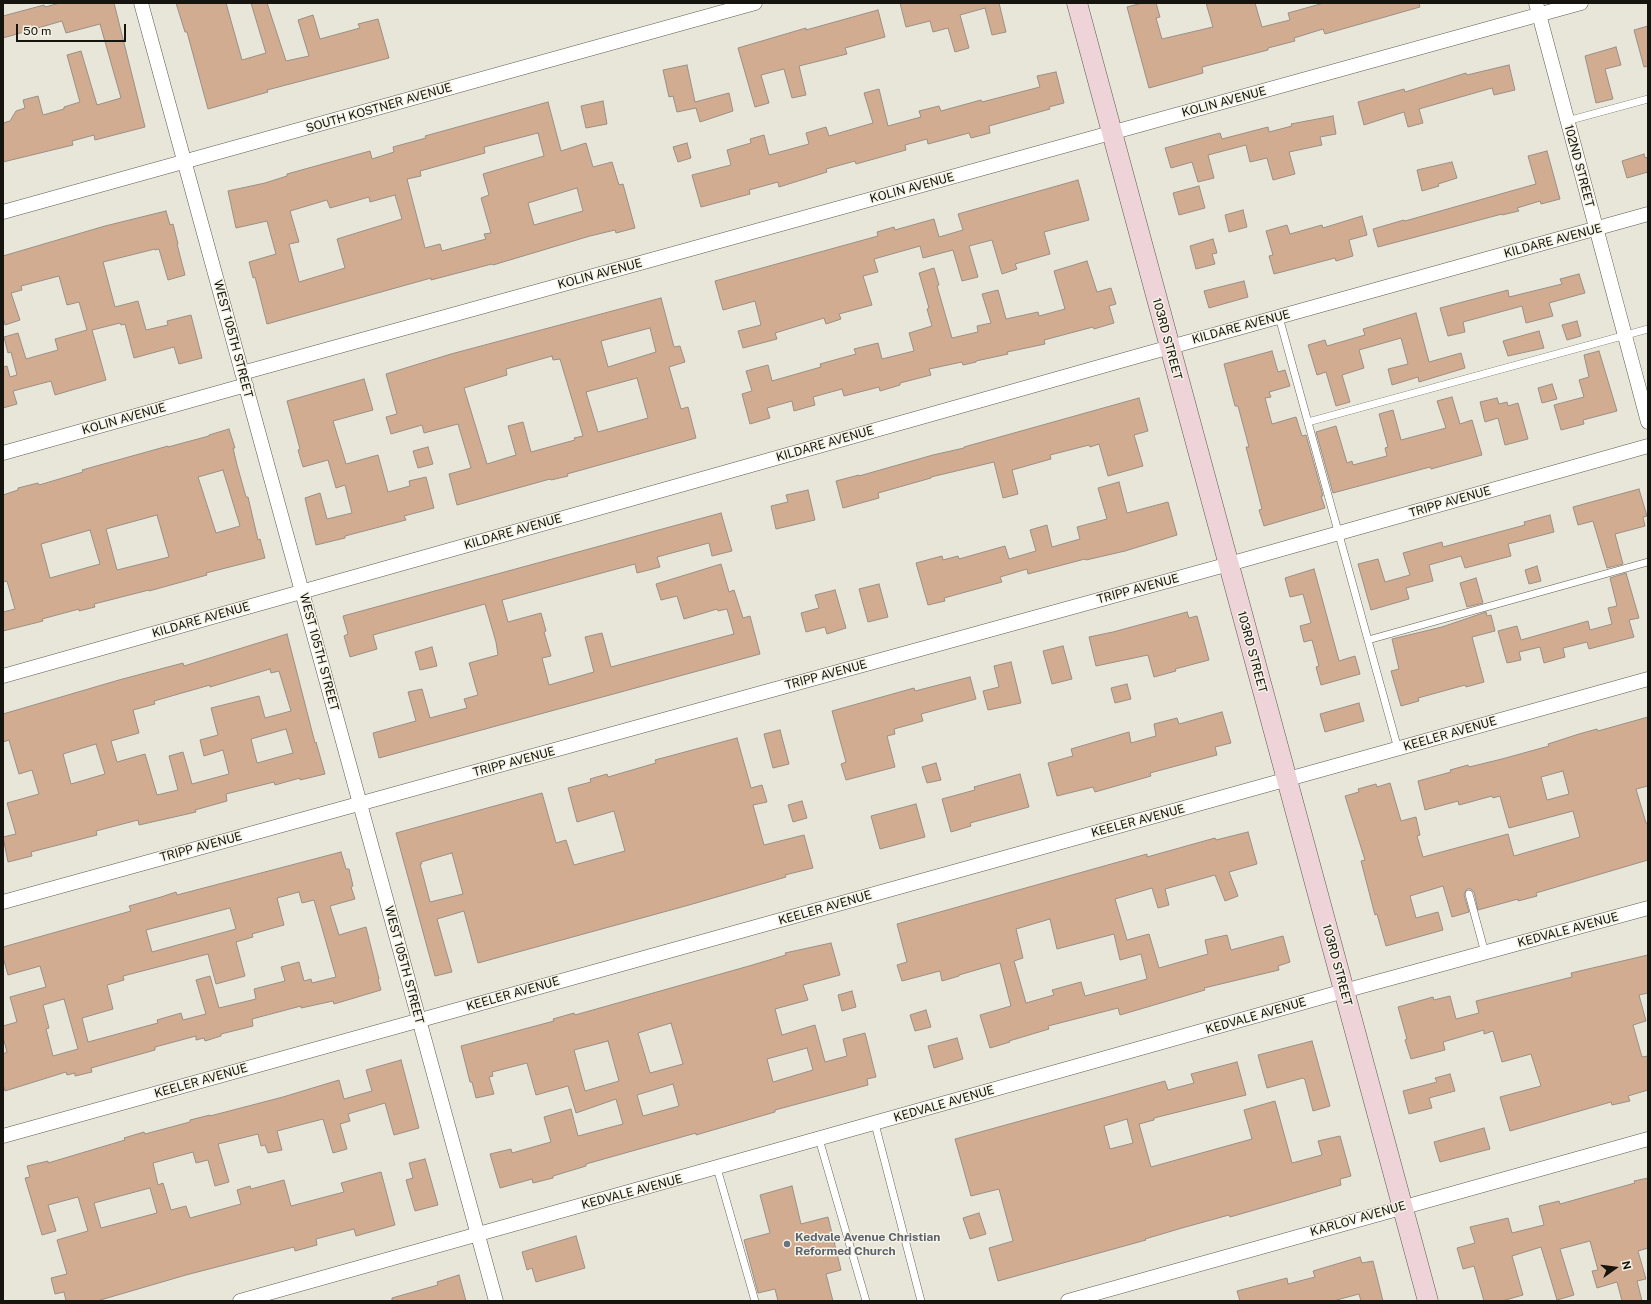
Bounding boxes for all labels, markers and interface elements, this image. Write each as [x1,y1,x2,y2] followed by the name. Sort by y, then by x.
[18,16,128,42] scale bar
[23,24,51,38] text: 50 m
[304,80,454,136] street label: SOUTH KOSTNER AVENUE
[1180,84,1268,120] street label: KOLIN AVENUE
[1561,123,1597,209] street label: 102ND STREET
[868,170,956,206] street label: KOLIN AVENUE
[1502,221,1604,261] street label: KILDARE AVENUE
[556,256,644,292] street label: KOLIN AVENUE
[210,279,256,399] street label: WEST 105TH STREET
[1149,296,1185,382] street label: 103RD STREET
[1190,307,1292,347] street label: KILDARE AVENUE
[80,400,168,438] street label: KOLIN AVENUE
[774,423,876,465] street label: KILDARE AVENUE
[1407,483,1493,521] street label: TRIPP AVENUE
[462,511,564,553] street label: KILDARE AVENUE
[1095,571,1181,607] street label: TRIPP AVENUE
[296,592,342,712] street label: WEST 105TH STREET
[150,599,252,641] street label: KILDARE AVENUE
[1234,609,1270,695] street label: 103RD STREET
[783,657,869,693] street label: TRIPP AVENUE
[1402,714,1498,754] street label: KEELER AVENUE
[471,744,557,780] street label: TRIPP AVENUE
[1090,802,1186,840] street label: KEELER AVENUE
[158,829,244,865] street label: TRIPP AVENUE
[777,888,873,928] street label: KEELER AVENUE
[381,905,427,1025] street label: WEST 105TH STREET
[1516,910,1620,950] street label: KEDVALE AVENUE
[1319,922,1355,1008] street label: 103RD STREET
[465,974,561,1014] street label: KEELER AVENUE
[1204,995,1308,1037] street label: KEDVALE AVENUE
[153,1061,249,1101] street label: KEELER AVENUE
[892,1083,996,1125] street label: KEDVALE AVENUE
[580,1172,684,1212] street label: KEDVALE AVENUE
[1308,1198,1408,1240] street label: KARLOV AVENUE
[795,1230,940,1258] place label: Kedvale Avenue Christian Reformed Church
[782,1239,792,1249] marker: Kedvale Avenue Christian Reformed Church
[1595,1248,1635,1288] north arrow
[1620,1259,1634,1271] text: N

